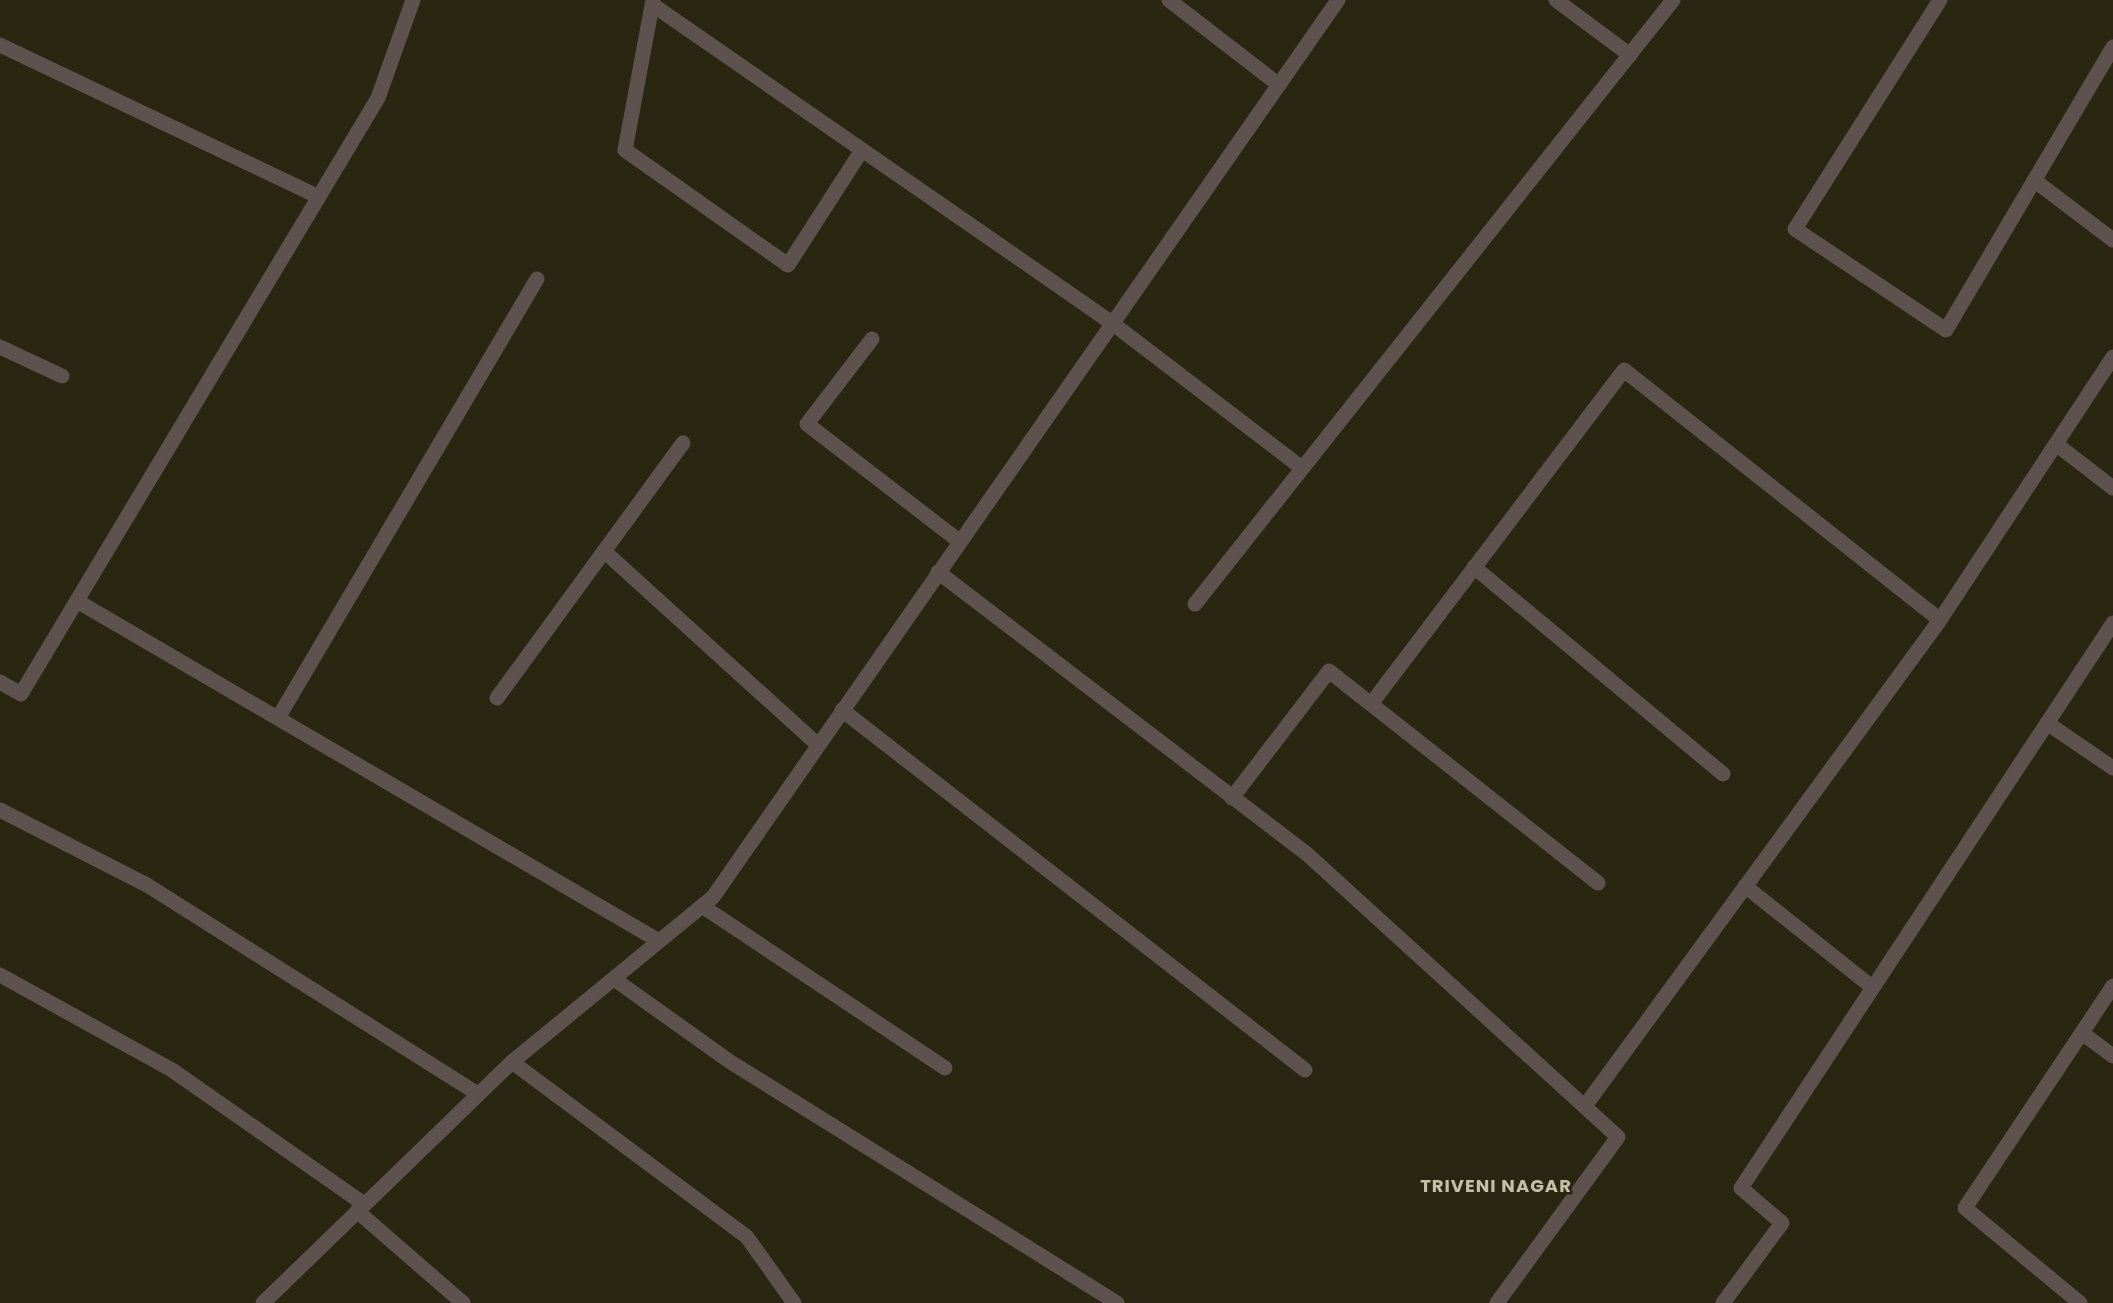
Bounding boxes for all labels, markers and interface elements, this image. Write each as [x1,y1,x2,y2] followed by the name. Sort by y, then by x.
[1420,1173,1572,1198] district label: TRIVENI NAGAR

